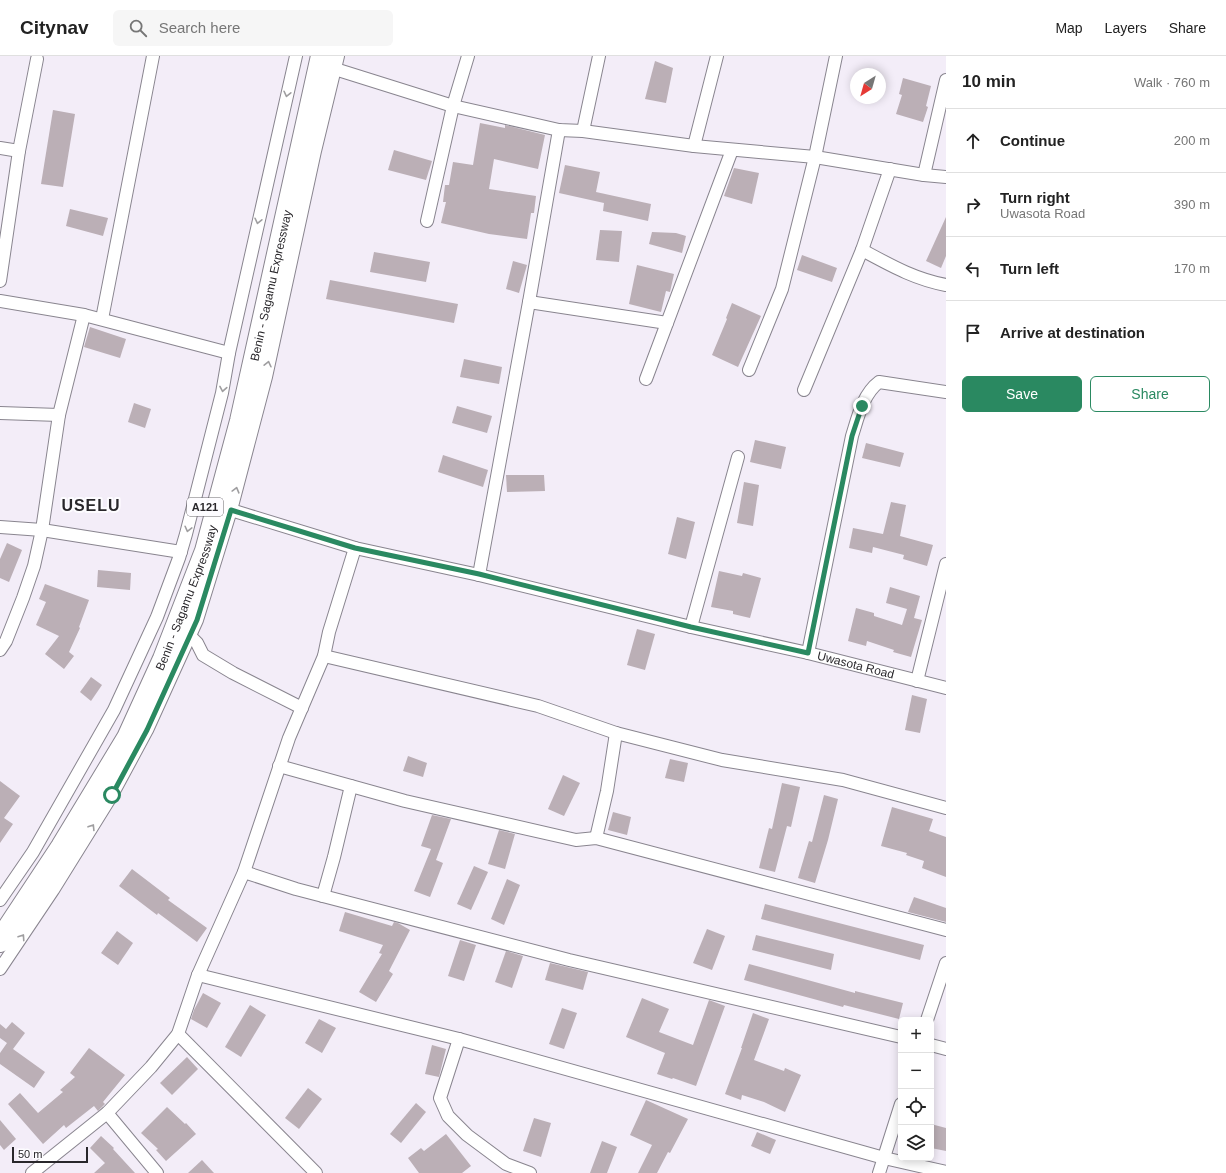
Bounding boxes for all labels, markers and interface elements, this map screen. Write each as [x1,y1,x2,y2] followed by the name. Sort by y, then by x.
[113,10,393,46] search box
[20,17,89,38] text: Citynav
[127,17,149,39] icon: search
[159,19,240,36] text: Search here
[1055,20,1083,36] text: Map
[1105,20,1147,36] text: Layers
[1169,20,1206,36] text: Share
[850,68,886,104] north arrow
[962,72,1016,91] text: 10 min
[1134,75,1210,90] text: Walk · 760 m
[284,91,292,97] one-way arrow
[962,130,984,152] icon: ahead
[1000,132,1065,149] text: Continue
[1174,133,1210,148] text: 200 m
[1000,189,1070,206] text: Turn right
[962,194,984,216] icon: right
[1174,197,1210,212] text: 390 m
[1000,206,1085,221] text: Uwasota Road
[247,209,295,362] street label: Benin - Sagamu Expressway
[255,218,263,224] one-way arrow
[962,258,984,280] icon: left
[1000,260,1059,277] text: Turn left
[1174,261,1210,276] text: 170 m
[962,322,984,344] icon: arrive
[1000,324,1145,341] text: Arrive at destination
[264,361,272,368] one-way arrow
[962,376,1082,412] button: Save
[1090,376,1210,412] button: Share
[219,386,227,392] one-way arrow
[853,397,871,415] route end
[231,487,240,494] one-way arrow
[61,497,121,514] district label: USELU
[187,498,223,516] road number: A121
[153,524,220,673] street label: Benin - Sagamu Expressway
[184,525,193,532] one-way arrow
[816,649,896,682] street label: Uwasota Road
[103,786,121,804] route start
[87,824,95,831] one-way arrow
[17,934,24,941] one-way arrow
[898,1017,934,1161] map controls
[898,1017,934,1053] button: +
[898,1053,934,1089] button: −
[898,1089,934,1125] button: locate
[898,1125,934,1161] button: layers
[12,1145,88,1164] scale bar
[18,1148,42,1160] text: 50 m

